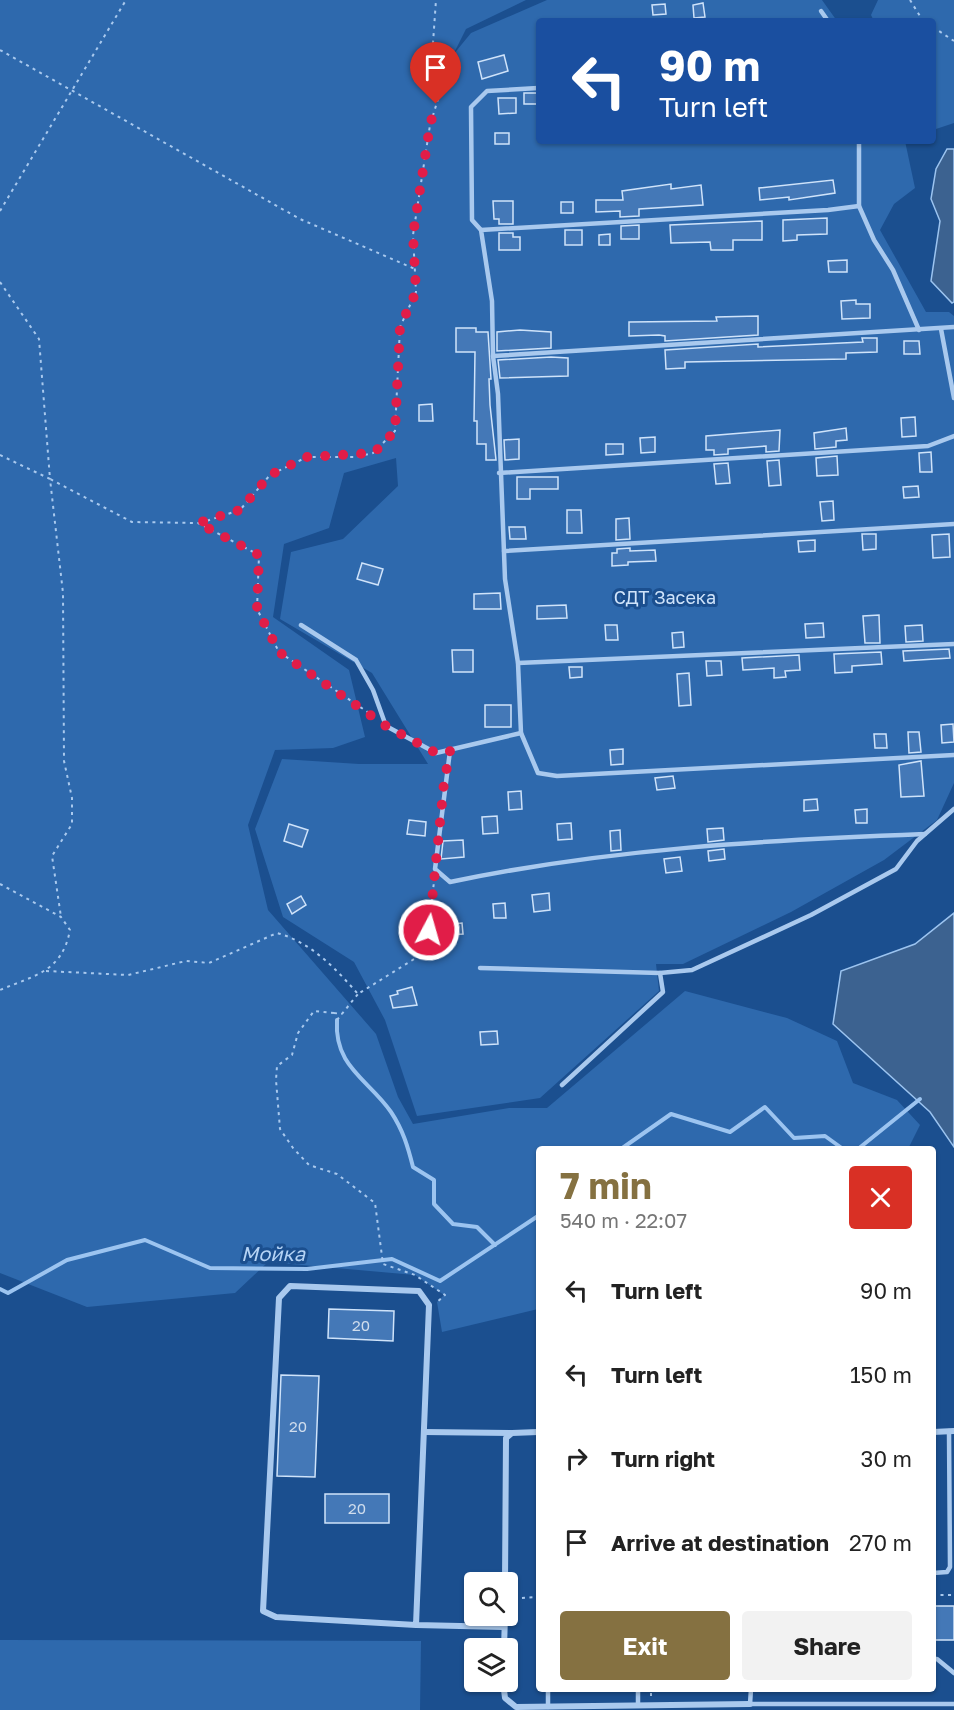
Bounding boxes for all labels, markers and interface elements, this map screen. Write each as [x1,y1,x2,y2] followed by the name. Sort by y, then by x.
[659,40,760,90] text: 90 m
[410,42,461,104] pin
[560,42,638,120] icon: left
[419,51,452,84] icon: arrive
[659,91,768,123] text: Turn left
[614,586,716,608] park label: СДТ Засека
[397,898,461,962] position arrow
[560,1164,652,1207] text: 7 min
[849,1166,912,1229] button: close
[560,1208,687,1232] text: 540 m · 22:07
[241,1241,306,1265] water label: Мойка
[560,1274,593,1307] icon: left
[611,1277,702,1304] text: Turn left
[860,1277,912,1304] text: 90 m
[352,1316,370,1334] house number: 20
[560,1358,593,1391] icon: left
[611,1361,702,1388] text: Turn left
[850,1361,912,1388] text: 150 m
[289,1417,307,1435] house number: 20
[560,1442,593,1475] icon: right
[611,1445,715,1472] text: Turn right
[861,1445,912,1472] text: 30 m
[348,1499,366,1517] house number: 20
[560,1526,593,1559] icon: arrive
[611,1529,829,1556] text: Arrive at destination
[849,1529,912,1556] text: 270 m
[464,1572,518,1692] map controls
[464,1572,518,1626] button: search
[560,1611,730,1680] button: Exit
[742,1611,912,1680] button: Share
[464,1638,518,1692] button: layers

